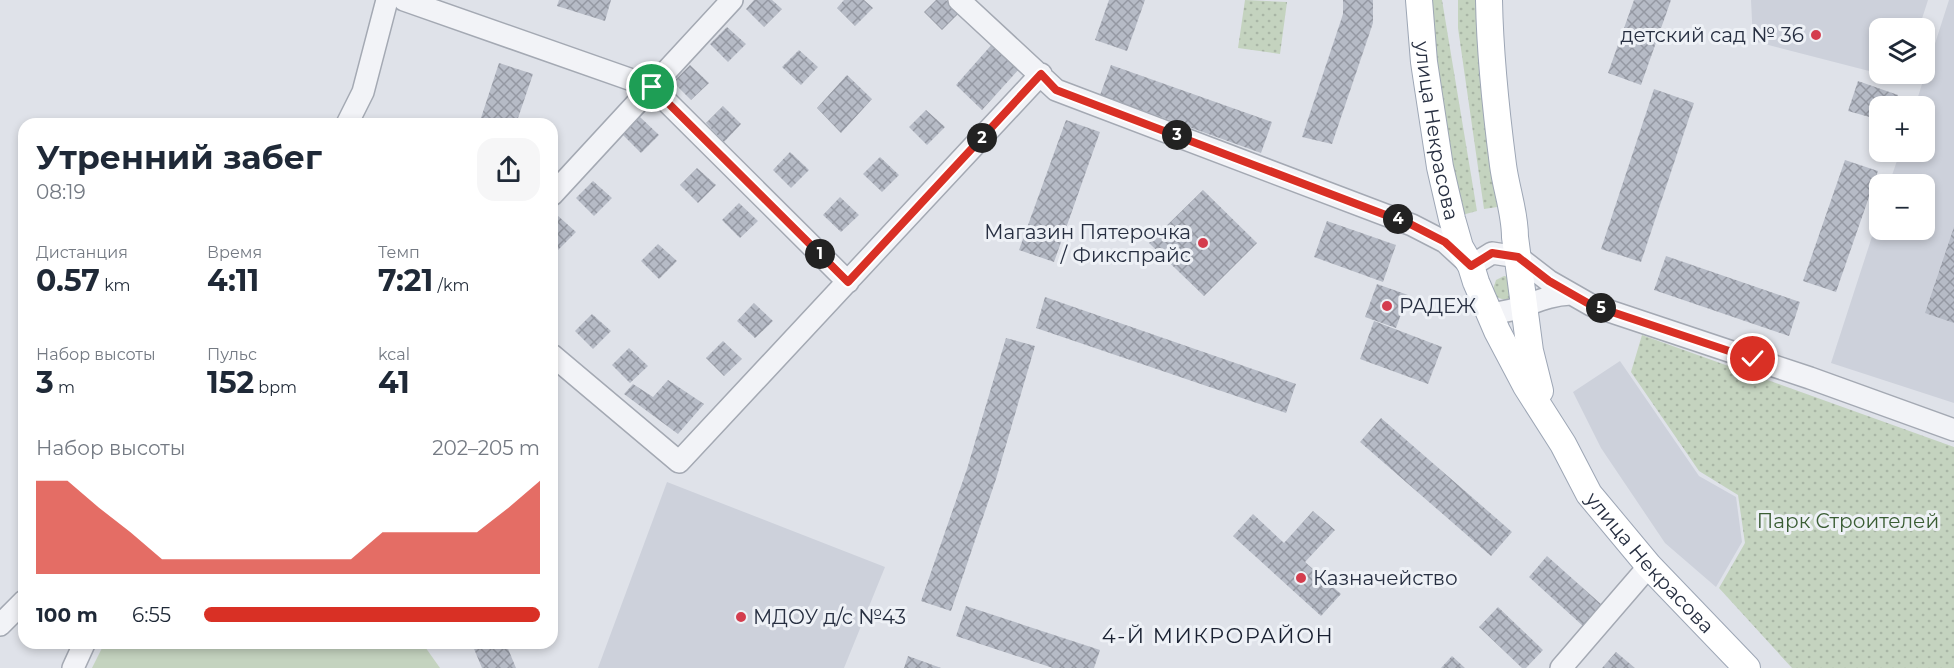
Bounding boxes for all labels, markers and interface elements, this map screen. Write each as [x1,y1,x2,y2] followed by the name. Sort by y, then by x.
[1869,18,1935,240] map controls
[1869,18,1935,84] button: layers
[1621,23,1804,47] place label: детский сад № 36
[1809,28,1823,42] marker: детский сад № 36
[1410,39,1464,222] street label: улица Некрасова
[626,61,677,112] pin
[635,70,668,103] icon: arrive
[1869,96,1935,162] button: +
[1162,120,1192,150] pin: 3
[967,123,997,153] pin: 2
[1172,125,1182,144] text: 3
[977,128,987,147] text: 2
[36,137,322,177] text: Утренний забег
[477,138,540,201] button: share
[1869,174,1935,240] button: −
[36,180,86,204] text: 08:19
[1383,204,1413,234] pin: 4
[1392,209,1404,228] text: 4
[984,220,1191,267] place label: Магазин Пятерочка / Фикспрайс
[1196,236,1210,250] marker: Магазин Пятерочка / Фикспрайс
[805,239,835,269] pin: 1
[36,243,128,262] text: Дистанция
[207,243,262,262] text: Время
[378,243,420,262] text: Темп
[817,244,823,263] text: 1
[36,262,100,299] text: 0.57
[207,262,259,299] text: 4:11
[378,262,433,299] text: 7:21
[100,276,131,295] text: km
[433,276,469,295] text: /km
[1586,293,1616,323] pin: 5
[1399,294,1476,318] place label: РАДЕЖ
[1596,298,1606,317] text: 5
[1380,299,1394,313] marker: РАДЕЖ
[1727,333,1778,384] pin
[1736,342,1769,375] icon: check
[36,345,156,364] text: Набор высоты
[207,345,257,364] text: Пульс
[378,345,410,364] text: kcal
[36,364,54,401] text: 3
[207,364,254,401] text: 152
[378,364,410,401] text: 41
[54,378,75,397] text: m
[254,378,297,397] text: bpm
[36,436,185,460] text: Набор высоты
[432,436,540,460] text: 202–205 m
[1580,486,1719,638] street label: улица Некрасова
[1757,509,1939,533] park label: Парк Строителей
[1313,566,1458,590] place label: Казначейство
[1294,571,1308,585] marker: Казначейство
[36,603,98,627] text: 100 m
[132,603,171,627] text: 6:55
[753,605,906,629] place label: МДОУ д/с №43
[734,610,748,624] marker: МДОУ д/с №43
[1102,623,1334,648] district label: 4-Й МИКРОРАЙОН

